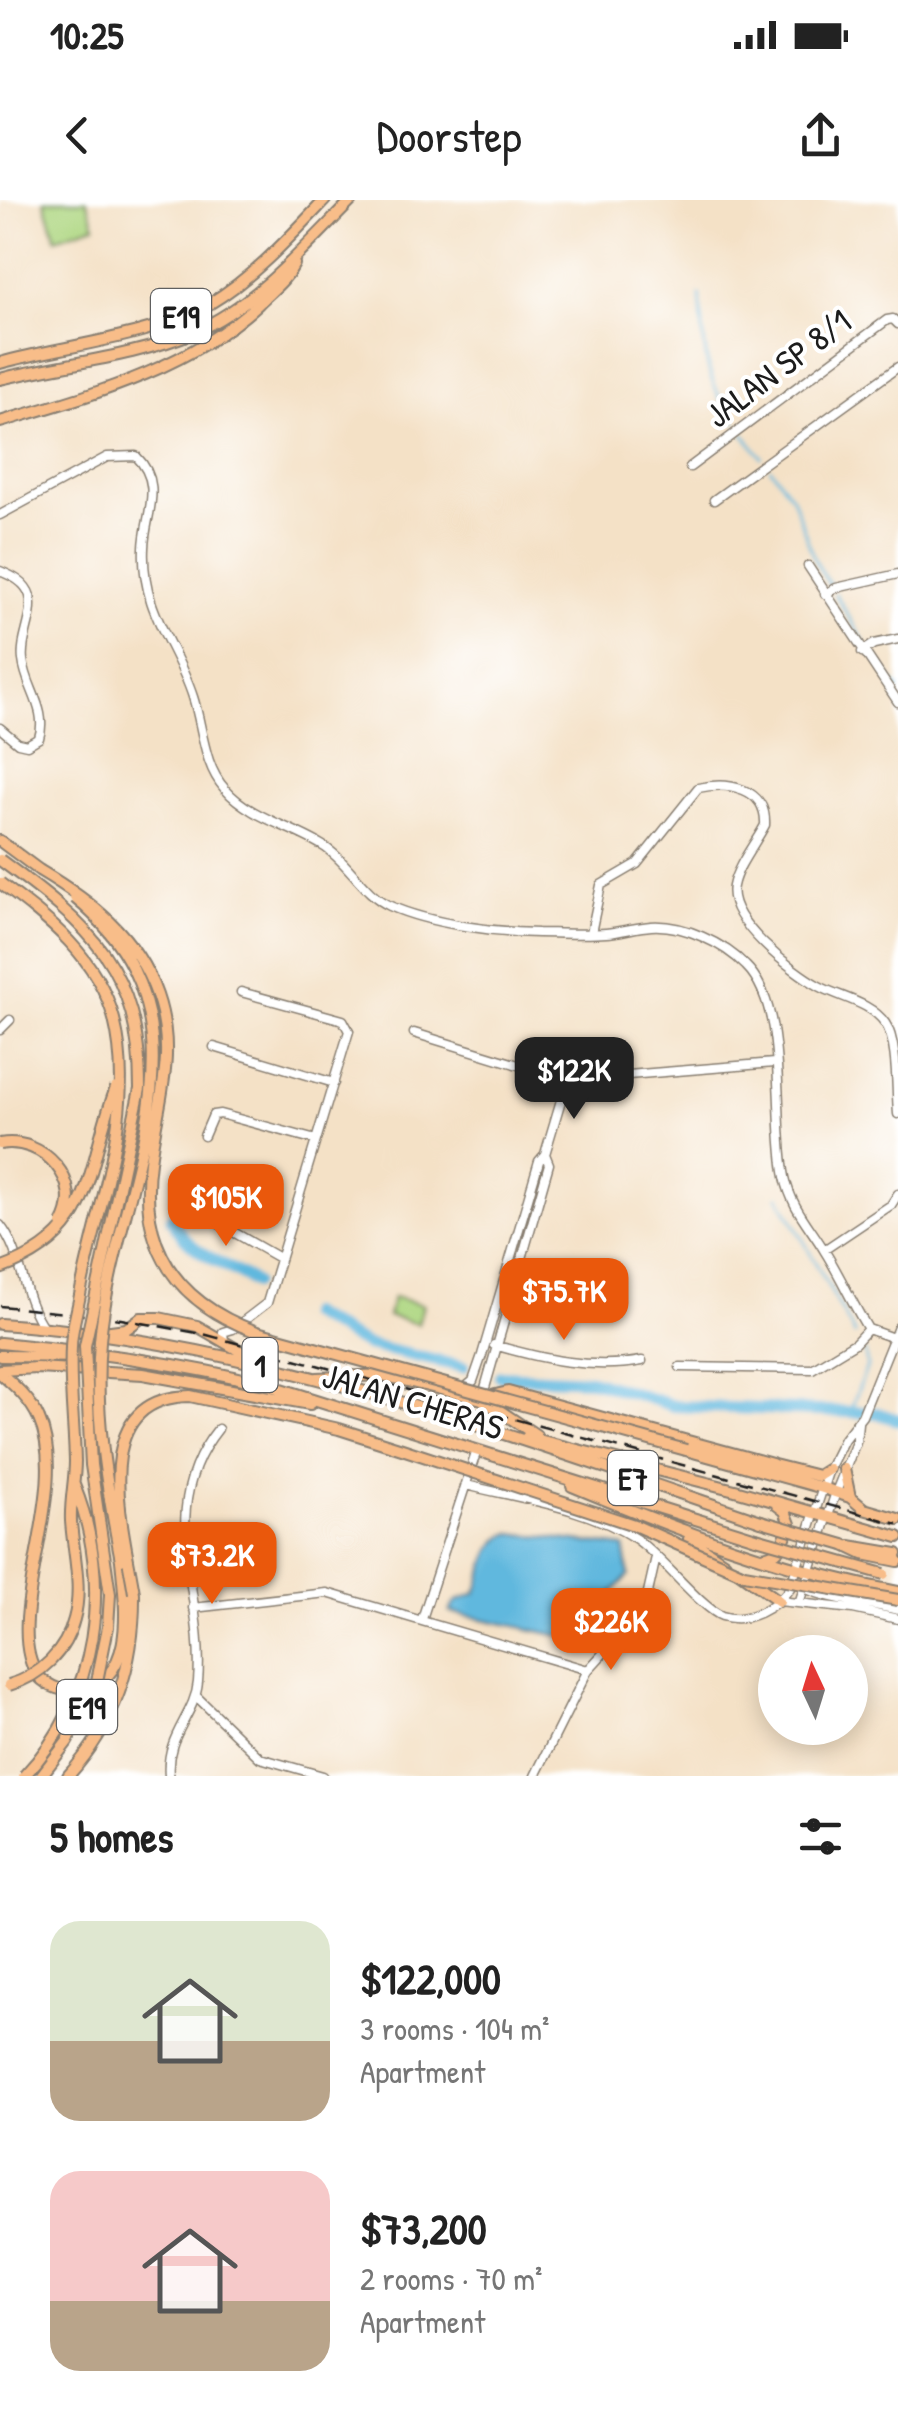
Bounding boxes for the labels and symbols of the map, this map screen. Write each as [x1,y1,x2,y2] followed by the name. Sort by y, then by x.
[151,289,211,343] road number: E19
[696,298,860,438] street label: JALAN SP 8/1
[504,1037,644,1122] pin: $122K
[156,1164,296,1249] pin: $105K
[483,1258,645,1343] pin: $75.7K
[242,1338,278,1392] road number: 1
[317,1351,509,1451] street label: JALAN CHERAS
[608,1451,658,1505] road number: E7
[131,1522,293,1607] pin: $73.2K
[541,1588,681,1673] pin: $226K
[758,1635,868,1745] north arrow
[57,1680,117,1734] road number: E19

